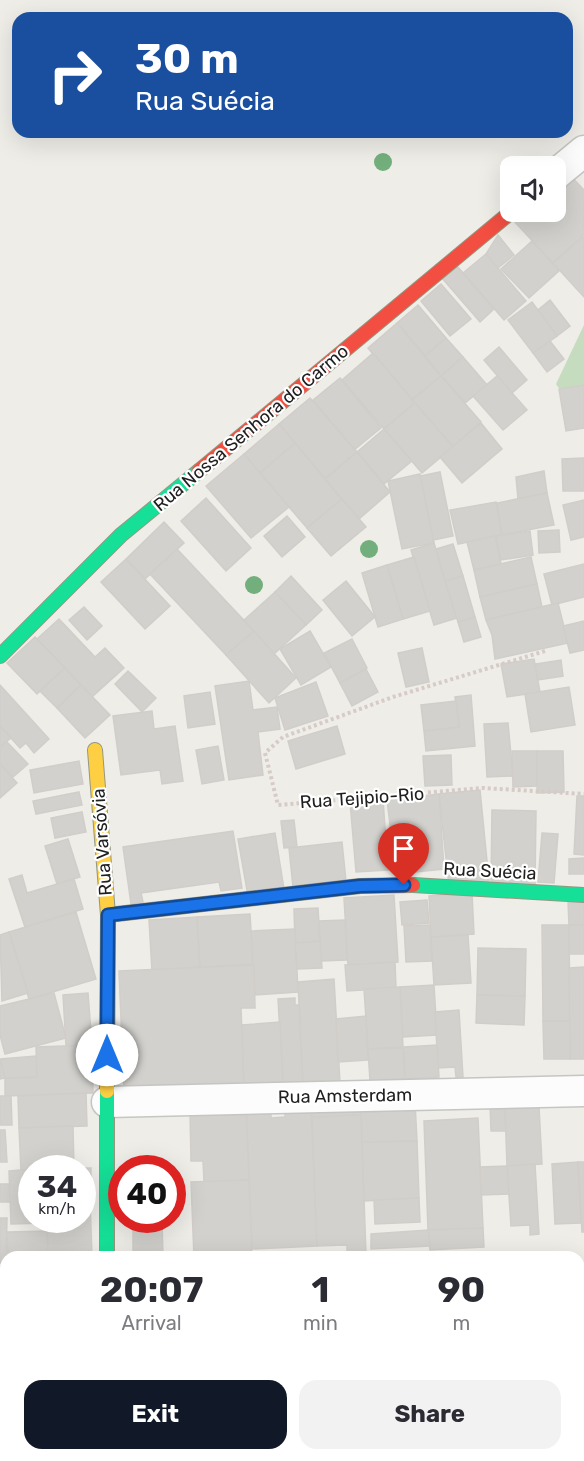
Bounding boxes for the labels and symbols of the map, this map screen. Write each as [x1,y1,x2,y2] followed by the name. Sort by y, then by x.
[149,340,353,516] street label: Rua Nossa Senhora do Carmo
[299,783,425,813] street label: Rua Tejipio-Rio
[87,788,117,896] street label: Rua Varsóvia
[378,823,429,885] pin
[443,858,537,884] street label: Rua Suécia
[75,1023,139,1087] position arrow
[278,1084,412,1108] street label: Rua Amsterdam
[108,1155,186,1233] speed limit sign: 40

